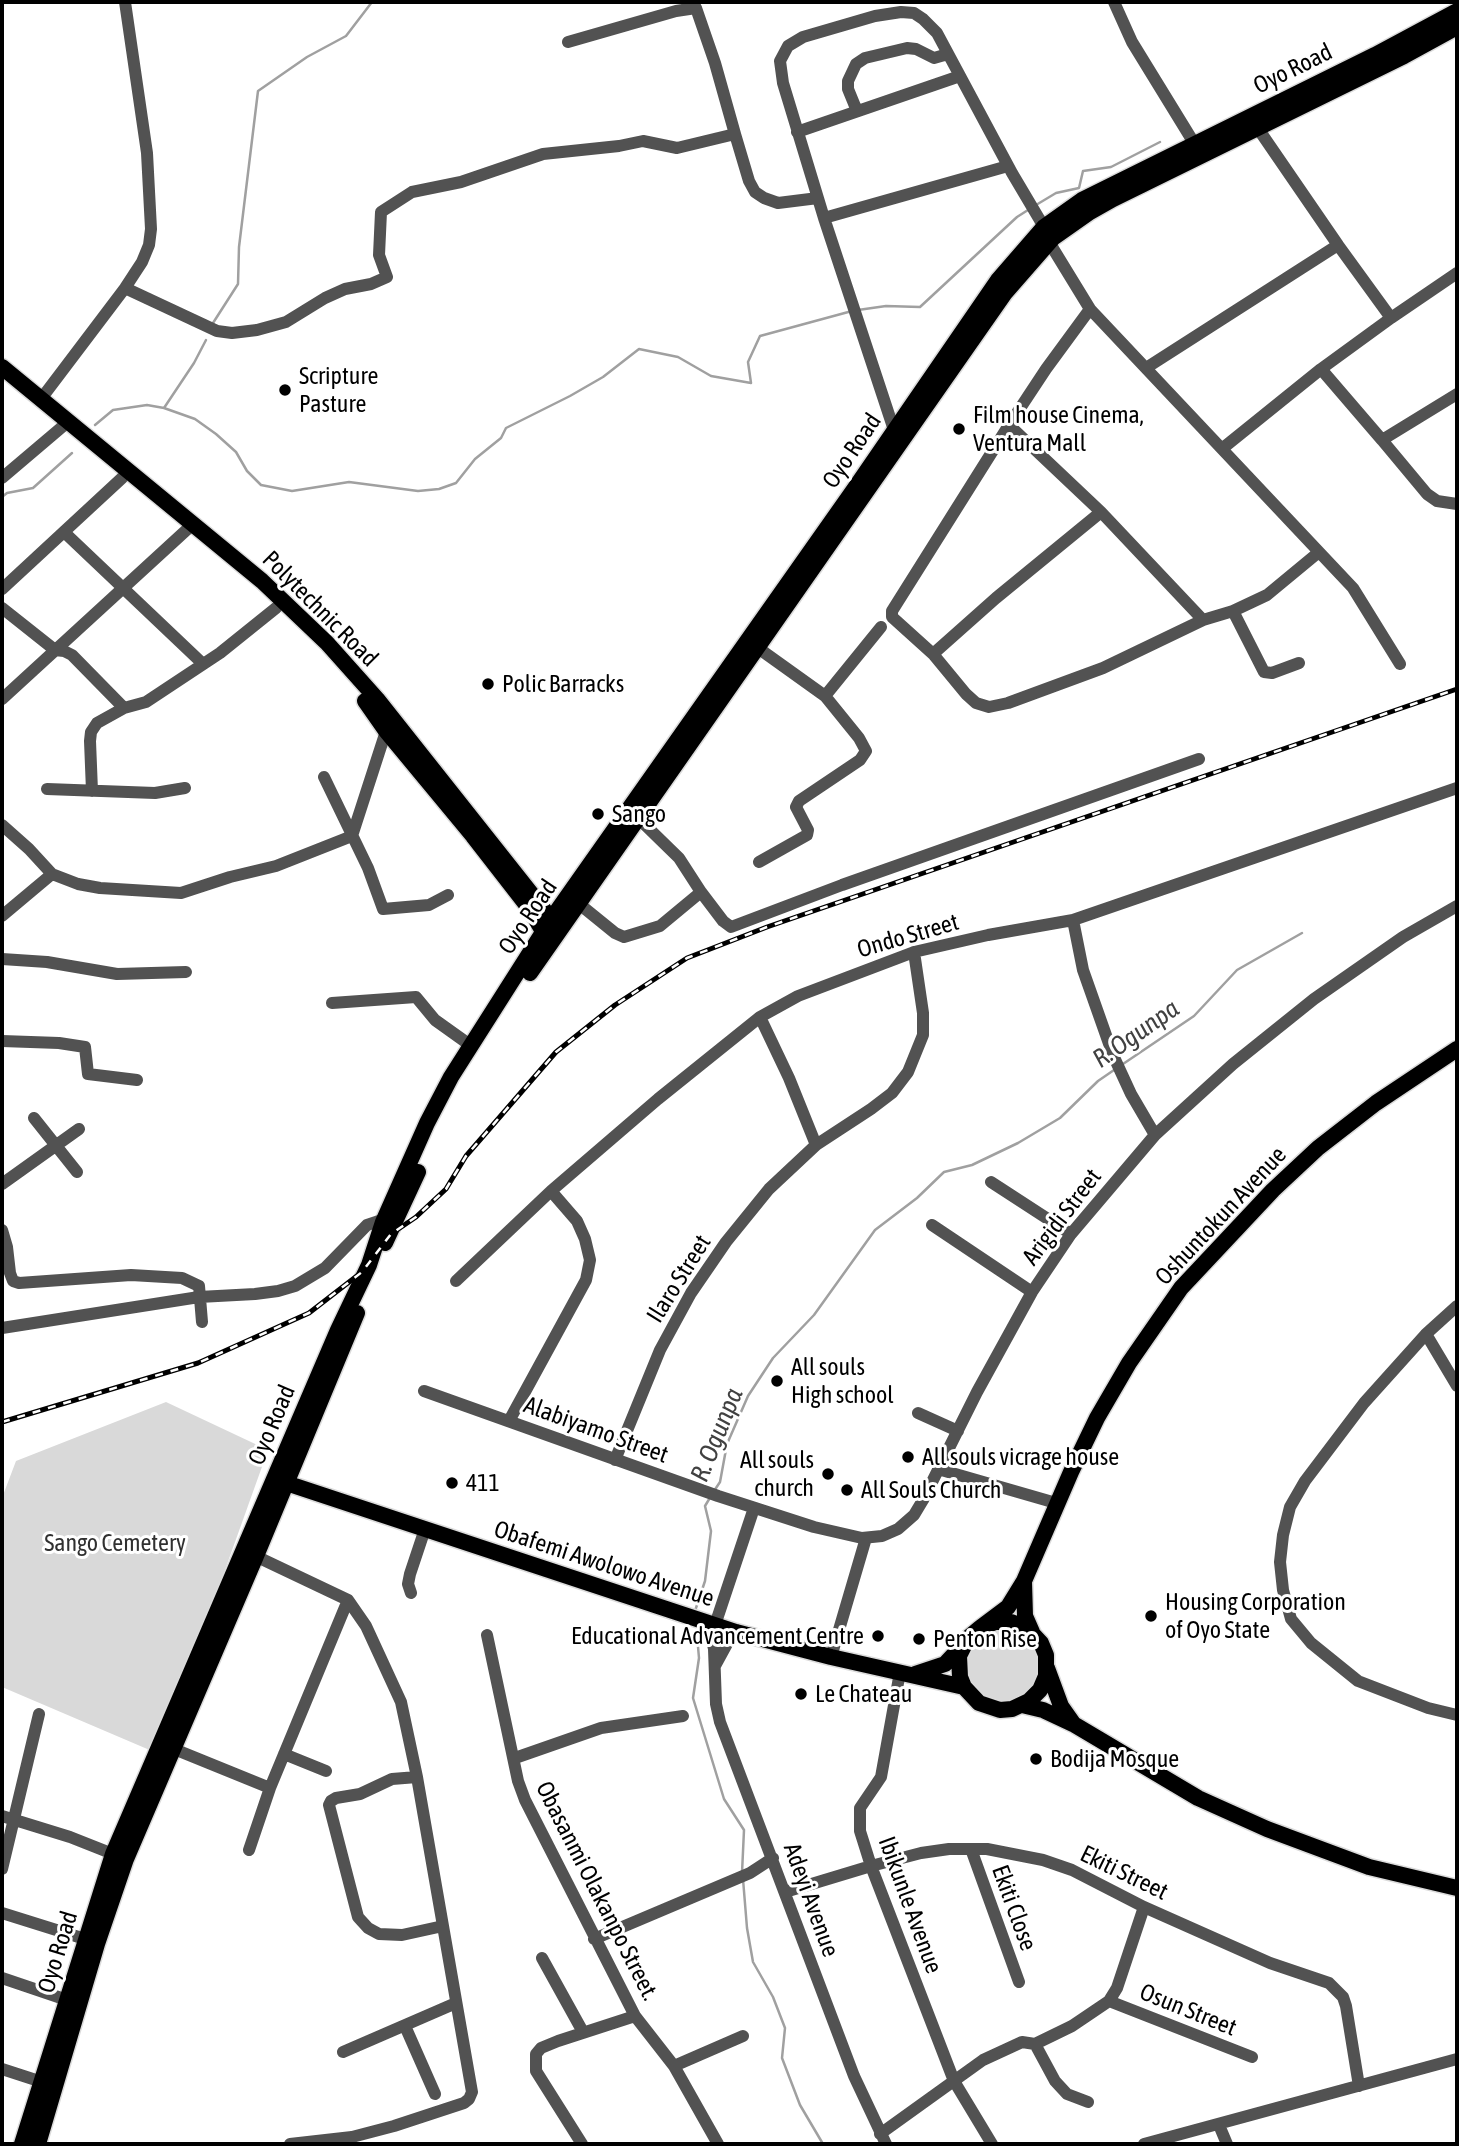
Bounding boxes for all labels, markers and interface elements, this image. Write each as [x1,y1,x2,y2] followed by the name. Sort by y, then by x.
[1249,38,1337,100] street label: Oyo Road
[299,362,378,418] place label: Scripture Pasture
[277,382,293,398] marker: Scripture Pasture
[973,401,1144,457] place label: Film house Cinema, Ventura Mall
[817,408,887,494] street label: Oyo Road
[951,421,967,437] marker: Film house Cinema, Ventura Mall
[256,545,384,673] street label: Polytechnic Road
[502,670,624,698] place label: Polic Barracks
[480,676,496,692] marker: Polic Barracks
[612,800,666,828] place label: Sango
[590,806,606,822] marker: Sango
[493,874,563,960] street label: Oyo Road
[854,908,962,964] street label: Ondo Street
[1087,993,1185,1075] water label: R. Ogunpa
[1149,1141,1293,1291] street label: Oshuntokun Avenue
[1016,1163,1108,1271] street label: Arigidi Street
[641,1230,717,1328] street label: Ilaro Street
[791,1353,894,1409] place label: All souls High school
[769,1373,785,1389] marker: All souls High school
[242,1381,302,1469] street label: Oyo Road
[684,1384,750,1486] water label: R. Ogunpa
[520,1391,672,1469] street label: Alabiyamo Street
[922,1443,1119,1471] place label: All souls vicrage house
[740,1446,814,1502] place label: All souls church
[900,1449,916,1465] marker: All souls vicrage house
[820,1466,836,1482] marker: All souls church
[466,1469,500,1497] place label: 411
[444,1475,460,1491] marker: 411
[861,1476,1001,1504] place label: All Souls Church
[839,1482,855,1498] marker: All Souls Church
[490,1515,718,1613] street label: Obafemi Awolowo Avenue
[44,1529,186,1557] park label: Sango Cemetery
[1165,1588,1346,1644] place label: Housing Corporation of Oyo State
[1143,1608,1159,1624] marker: Housing Corporation of Oyo State
[571,1622,864,1650] place label: Educational Advancement Centre
[933,1625,1037,1653] place label: Penton Rise
[870,1628,886,1644] marker: Educational Advancement Centre
[911,1631,927,1647] marker: Penton Rise
[815,1680,912,1708] place label: Le Chateau
[793,1686,809,1702] marker: Le Chateau
[1050,1745,1179,1773] place label: Bodija Mosque
[1028,1751,1044,1767] marker: Bodija Mosque
[529,1777,665,2005] street label: Obasanmi Olakanpo Street.
[872,1833,948,1977] street label: Ibikunle Avenue
[777,1839,845,1961] street label: Adeyi Avenue
[1075,1839,1173,1907] street label: Ekiti Street
[985,1861,1043,1955] street label: Ekiti Close
[32,1908,84,1996] street label: Oyo Road
[1135,1978,1241,2042] street label: Osun Street

